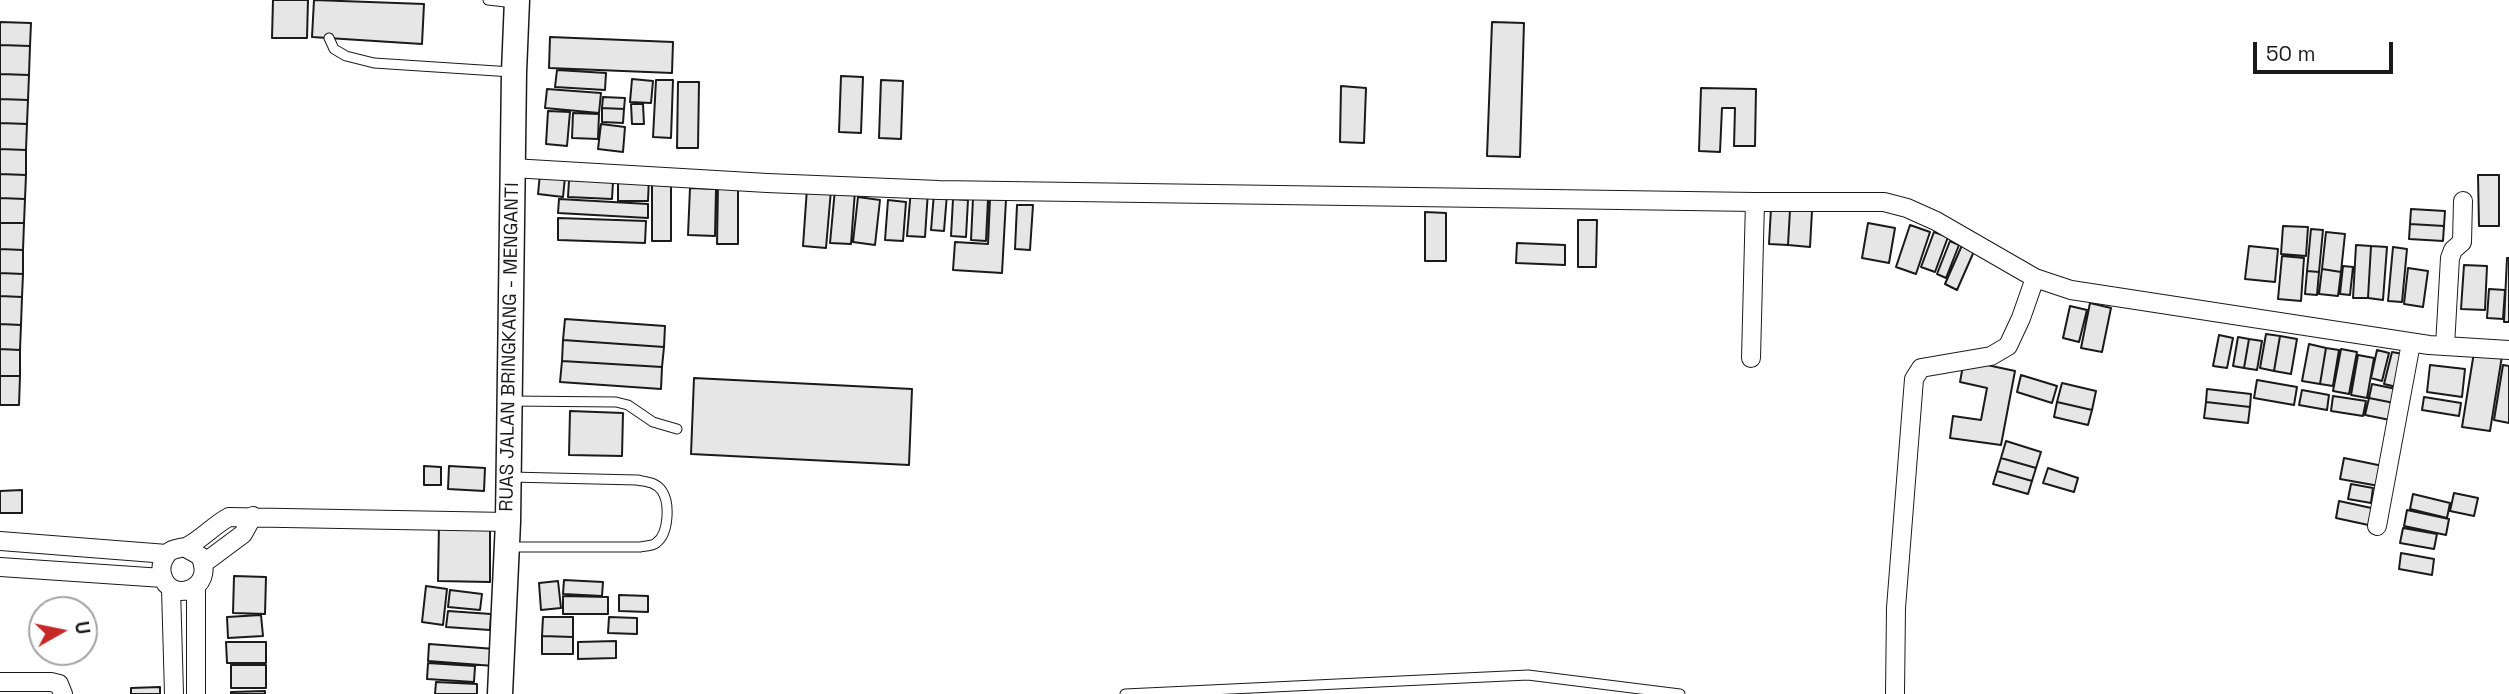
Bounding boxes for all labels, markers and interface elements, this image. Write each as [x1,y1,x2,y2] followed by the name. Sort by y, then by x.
[2257,28,2397,72] scale bar
[2266,40,2316,67] text: 50 m
[496,182,524,512] street label: RUAS JALAN BRINGKANG - MENGANTI
[28,596,98,666] north arrow
[69,620,96,636] text: U

